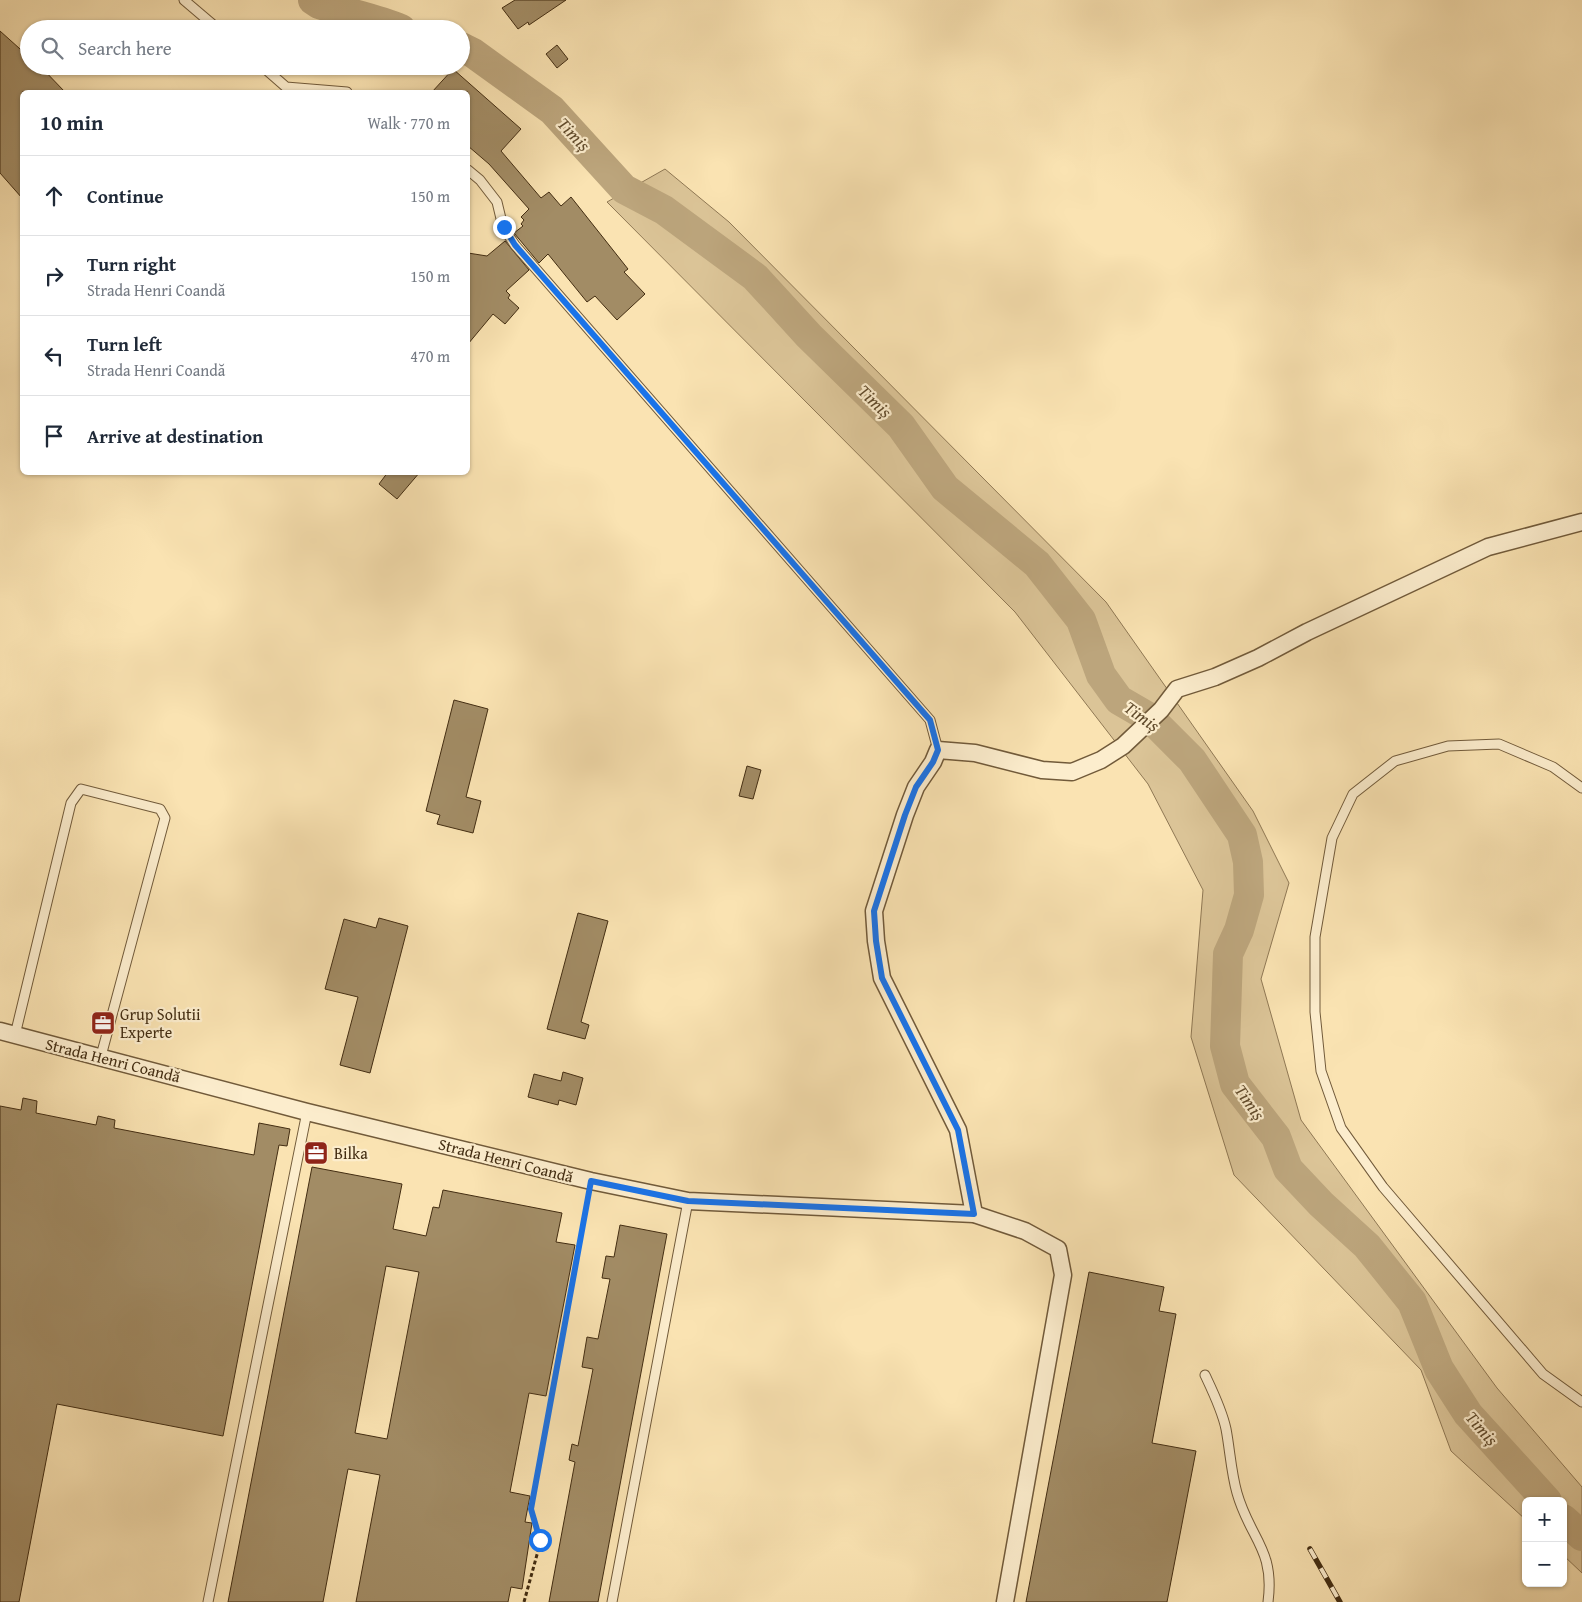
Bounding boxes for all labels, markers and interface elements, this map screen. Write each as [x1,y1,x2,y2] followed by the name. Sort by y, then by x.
[20,20,470,75] search box
[38,34,66,62] icon: search
[78,34,172,62] text: Search here
[40,107,103,138] text: 10 min
[367,111,450,135] text: Walk · 770 m
[551,111,597,158] water label: Timiș
[40,182,68,210] icon: ahead
[87,182,164,210] text: Continue
[410,184,450,208] text: 150 m
[493,216,516,239] route end
[87,250,176,278] text: Turn right
[40,262,68,290] icon: right
[410,264,450,288] text: 150 m
[87,278,225,302] text: Strada Henri Coandă
[87,330,162,358] text: Turn left
[40,342,68,370] icon: left
[410,344,450,368] text: 470 m
[87,358,225,382] text: Strada Henri Coandă
[852,378,899,424] water label: Timiș
[40,422,68,450] icon: arrive
[87,422,263,450] text: Arrive at destination
[1119,694,1166,739] water label: Timiș
[120,1002,201,1044] place label: Grup Solutii Experte
[90,1010,116,1036] office icon: Grup Solutii Experte
[43,1032,183,1088] street label: Strada Henri Coandă
[1228,1079,1272,1126] water label: Timiș
[436,1132,576,1188] street label: Strada Henri Coandă
[303,1140,329,1166] office icon: Bilka
[334,1141,368,1165] place label: Bilka
[1459,1405,1505,1452] water label: Timiș
[1522,1497,1567,1587] map controls
[1522,1497,1567,1542] button: +
[529,1529,552,1552] route start
[1522,1542,1567,1587] button: −

